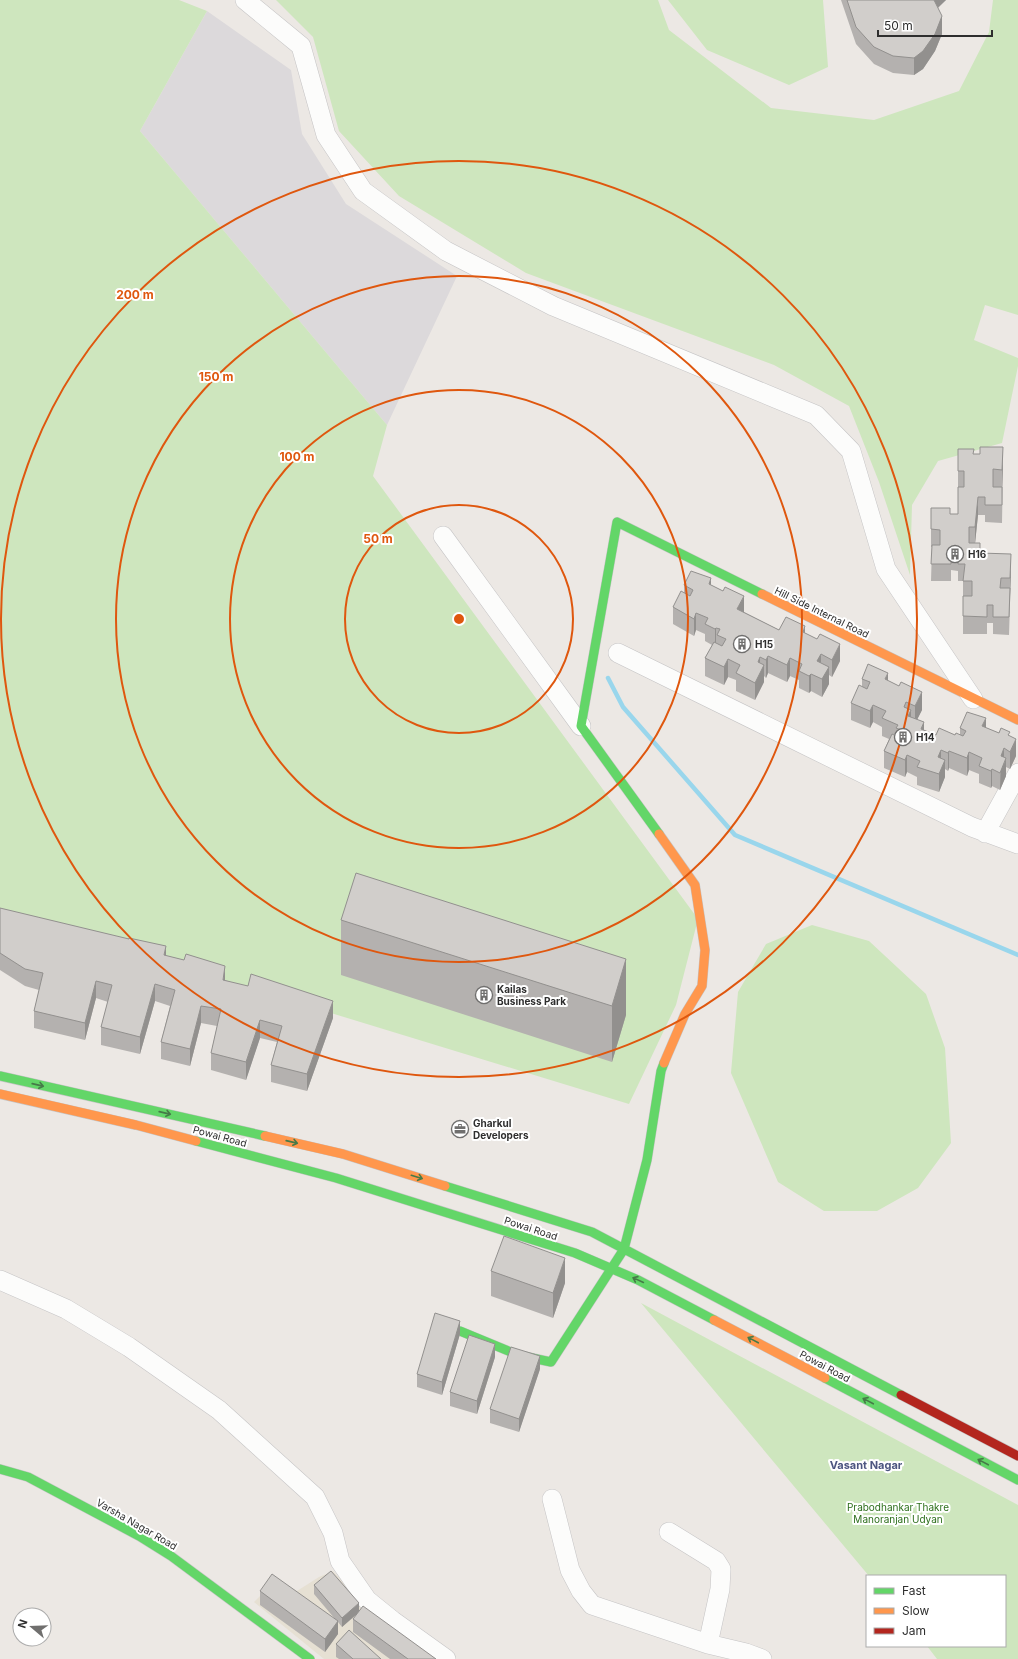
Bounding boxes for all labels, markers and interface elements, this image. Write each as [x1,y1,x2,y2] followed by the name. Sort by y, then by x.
[878,12,992,38] scale bar
[884,18,913,33] text: 50 m
[116,287,154,302] text: 200 m
[199,369,233,384] text: 150 m
[279,449,315,464] text: 100 m
[363,531,393,546] text: 50 m
[945,544,965,564] building icon: H16
[968,548,987,560] place label: H16
[773,584,871,640] street label: Hill Side Internal Road
[452,612,466,626] centre of rings
[732,634,752,654] building icon: H15
[755,638,773,650] place label: H15
[893,727,913,747] building icon: H14
[916,731,935,743] place label: H14
[497,983,566,1007] place label: Kailas Business Park
[474,985,494,1005] building icon: Kailas Business Park
[31,1081,44,1089] one-way arrow
[158,1110,171,1118] one-way arrow
[473,1117,529,1141] place label: Gharkul Developers
[450,1119,470,1139] office icon: Gharkul Developers
[192,1123,248,1149] street label: Powai Road
[285,1138,298,1146] one-way arrow
[410,1174,423,1181] one-way arrow
[503,1214,559,1242] street label: Powai Road
[633,1276,645,1283] one-way arrow
[748,1336,760,1344] one-way arrow
[798,1348,852,1384] street label: Powai Road
[863,1397,875,1404] one-way arrow
[978,1457,990,1465] one-way arrow
[830,1458,903,1472] district label: Vasant Nagar
[95,1496,179,1552] street label: Varsha Nagar Road
[847,1501,949,1525] park label: Prabodhankar Thakre Manoranjan Udyan
[866,1575,1006,1647] legend
[902,1583,926,1598] text: Fast
[902,1603,930,1618] text: Slow
[12,1607,52,1647] north arrow
[15,1617,31,1630] text: N
[902,1623,926,1638] text: Jam

